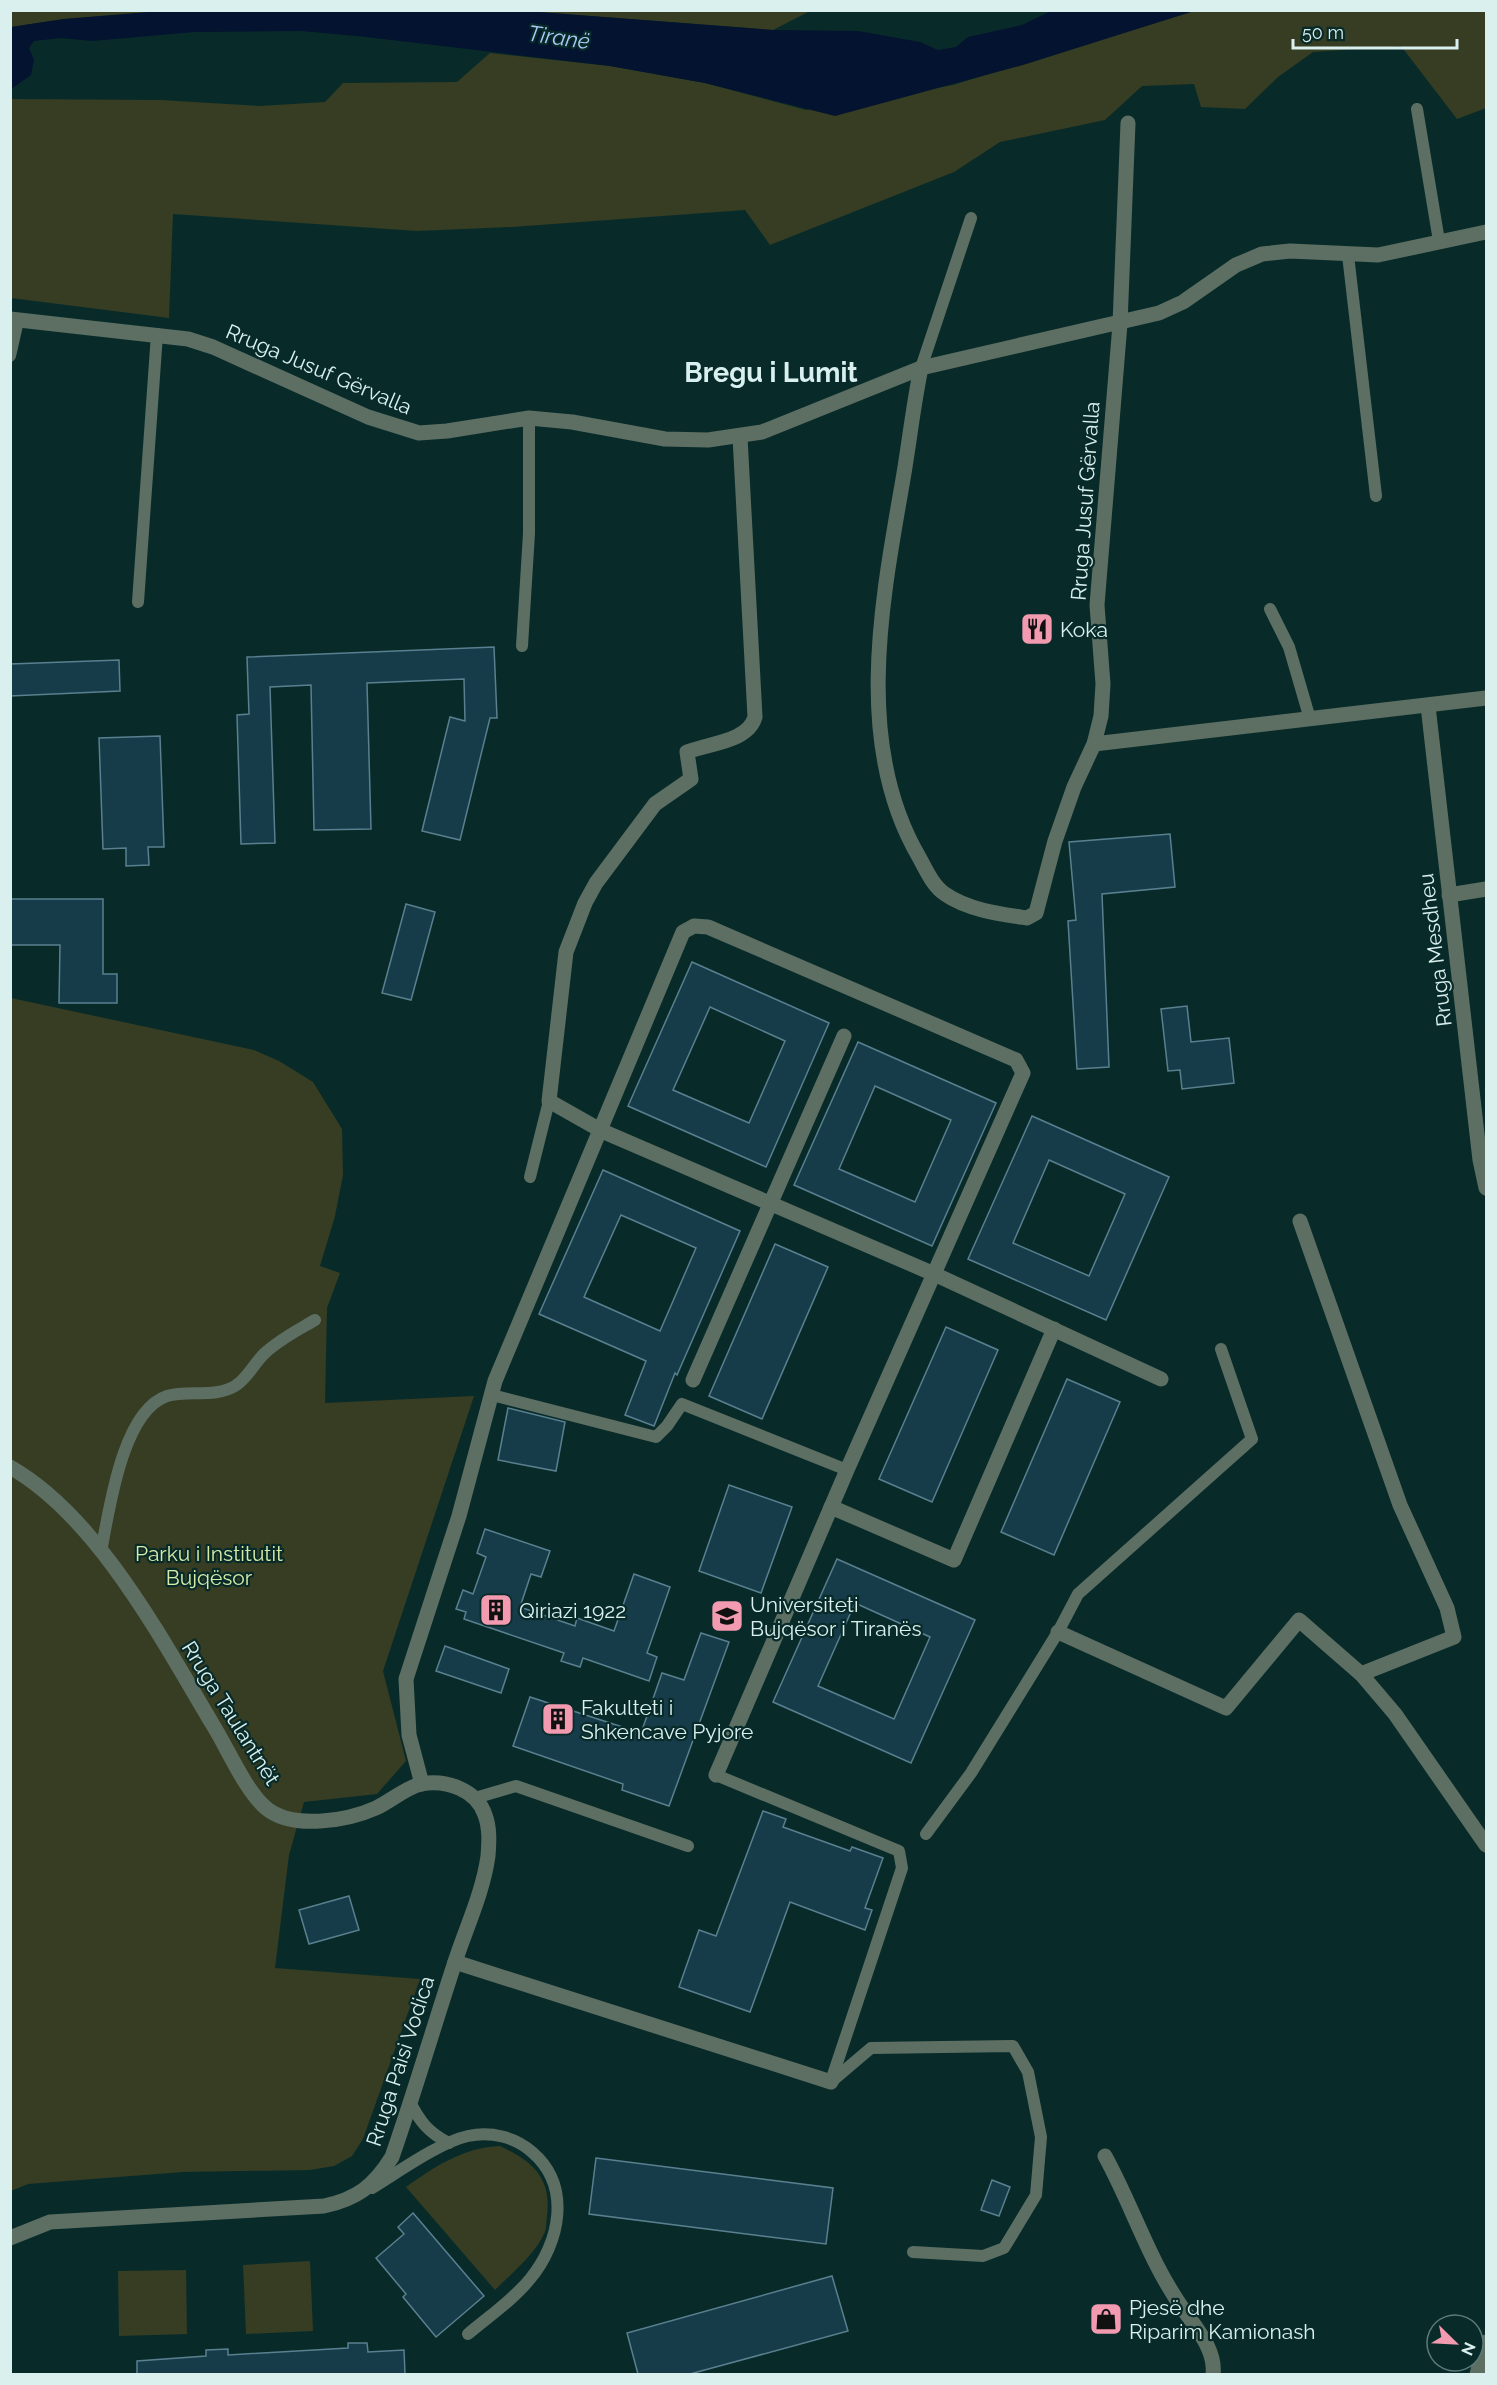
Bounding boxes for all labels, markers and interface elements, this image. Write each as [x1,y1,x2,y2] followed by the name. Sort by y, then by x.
[1293,12,1456,50] scale bar
[527,20,592,54] water label: Tiranë
[1302,22,1344,43] text: 50 m
[222,319,416,419] street label: Rruga Jusuf Gërvalla
[684,357,858,388] district label: Bregu i Lumit
[1066,401,1104,601] street label: Rruga Jusuf Gërvalla
[1019,611,1055,647] restaurant icon: Koka
[1060,617,1108,642] place label: Koka
[1413,872,1457,1028] street label: Rruga Mesdheu
[135,1541,283,1590] park label: Parku i Institutit Bujqësor
[478,1592,514,1628] building icon: Qiriazi 1922
[750,1592,922,1641] place label: Universiteti Bujqësor i Tiranës
[519,1598,626,1623] place label: Qiriazi 1922
[709,1598,745,1634] school or university icon: Universiteti Bujqësor i Tiranës
[177,1636,285,1790] street label: Rruga Taulantnët
[581,1695,753,1744] place label: Fakulteti i Shkencave Pyjore
[540,1701,576,1737] building icon: Fakulteti i Shkencave Pyjore
[361,1973,439,2149] street label: Rruga Paisi Vodica
[1129,2295,1316,2344] place label: Pjesë dhe Riparim Kamionash
[1088,2301,1124,2337] shop icon: Pjesë dhe Riparim Kamionash
[1425,2313,1485,2373] north arrow
[1457,2339,1479,2358] text: N

